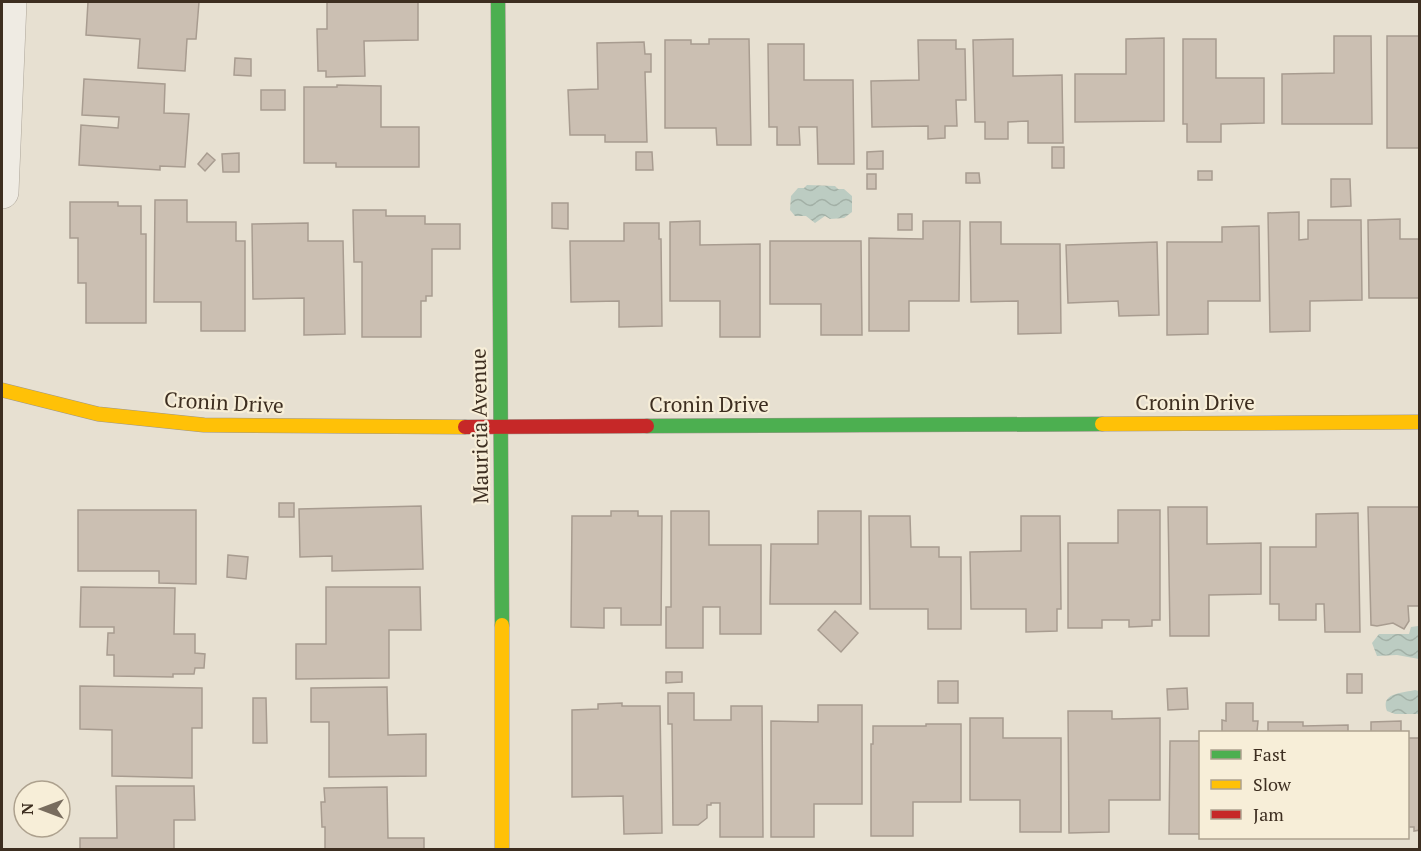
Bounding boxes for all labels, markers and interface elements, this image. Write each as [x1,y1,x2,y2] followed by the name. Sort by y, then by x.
[464,348,494,504] street label: Mauricia Avenue
[164,385,284,419] street label: Cronin Drive
[1135,388,1255,416] street label: Cronin Drive
[649,390,769,418] street label: Cronin Drive
[1199,731,1409,839] legend
[1253,742,1287,766] text: Fast
[1253,772,1292,796] text: Slow
[12,779,72,839] north arrow
[1253,802,1284,826] text: Jam
[16,803,38,815] text: N

